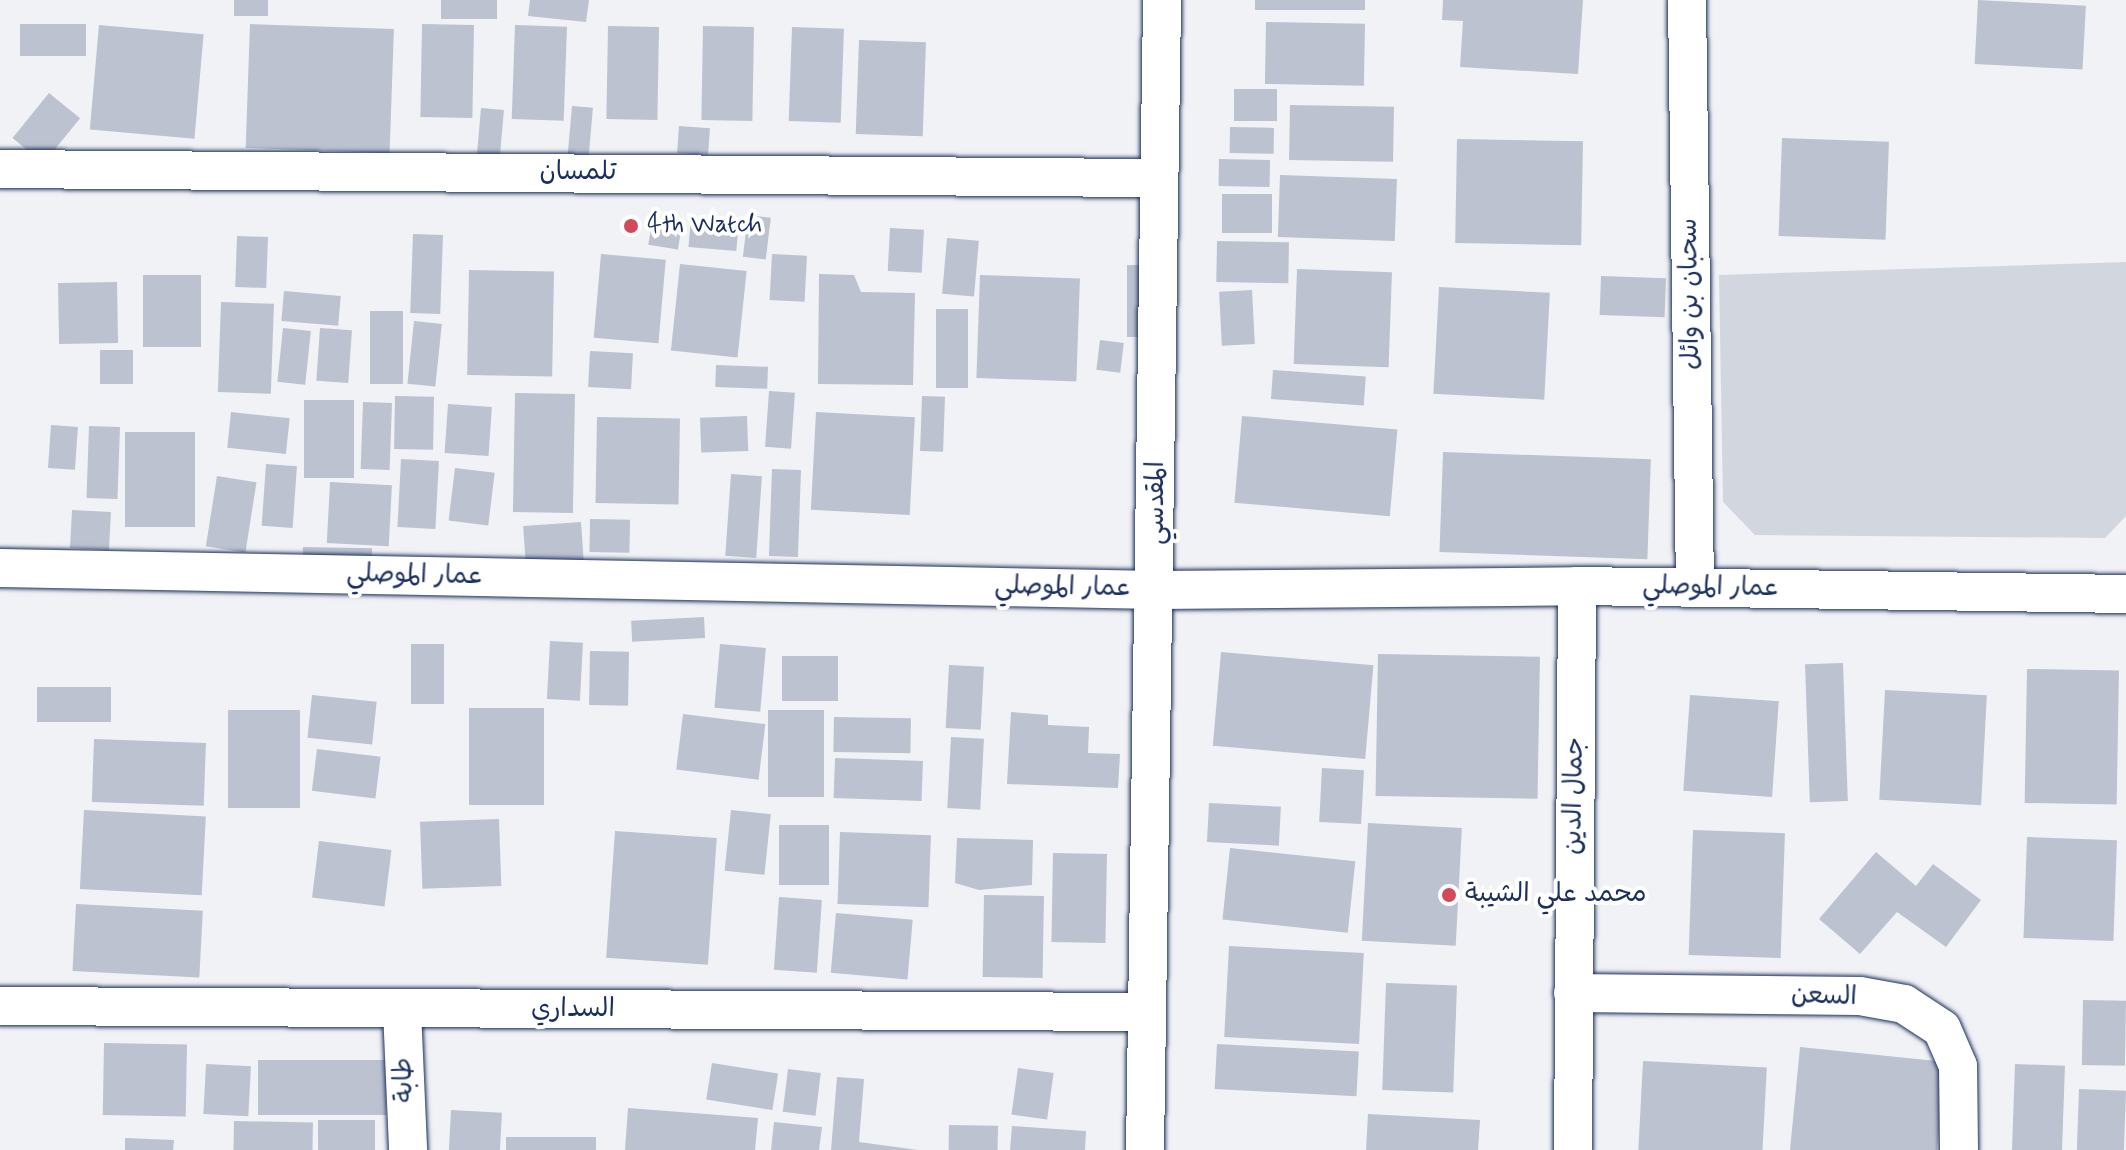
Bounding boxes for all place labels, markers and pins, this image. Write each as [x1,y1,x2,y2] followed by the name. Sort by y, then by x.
[647,210,762,242] place label: 4th Watch
[622,217,640,235] marker: 4th Watch
[1465,879,1647,911] place label: محمد علي الشيبة
[1440,886,1458,904] marker: محمد علي الشيبة

